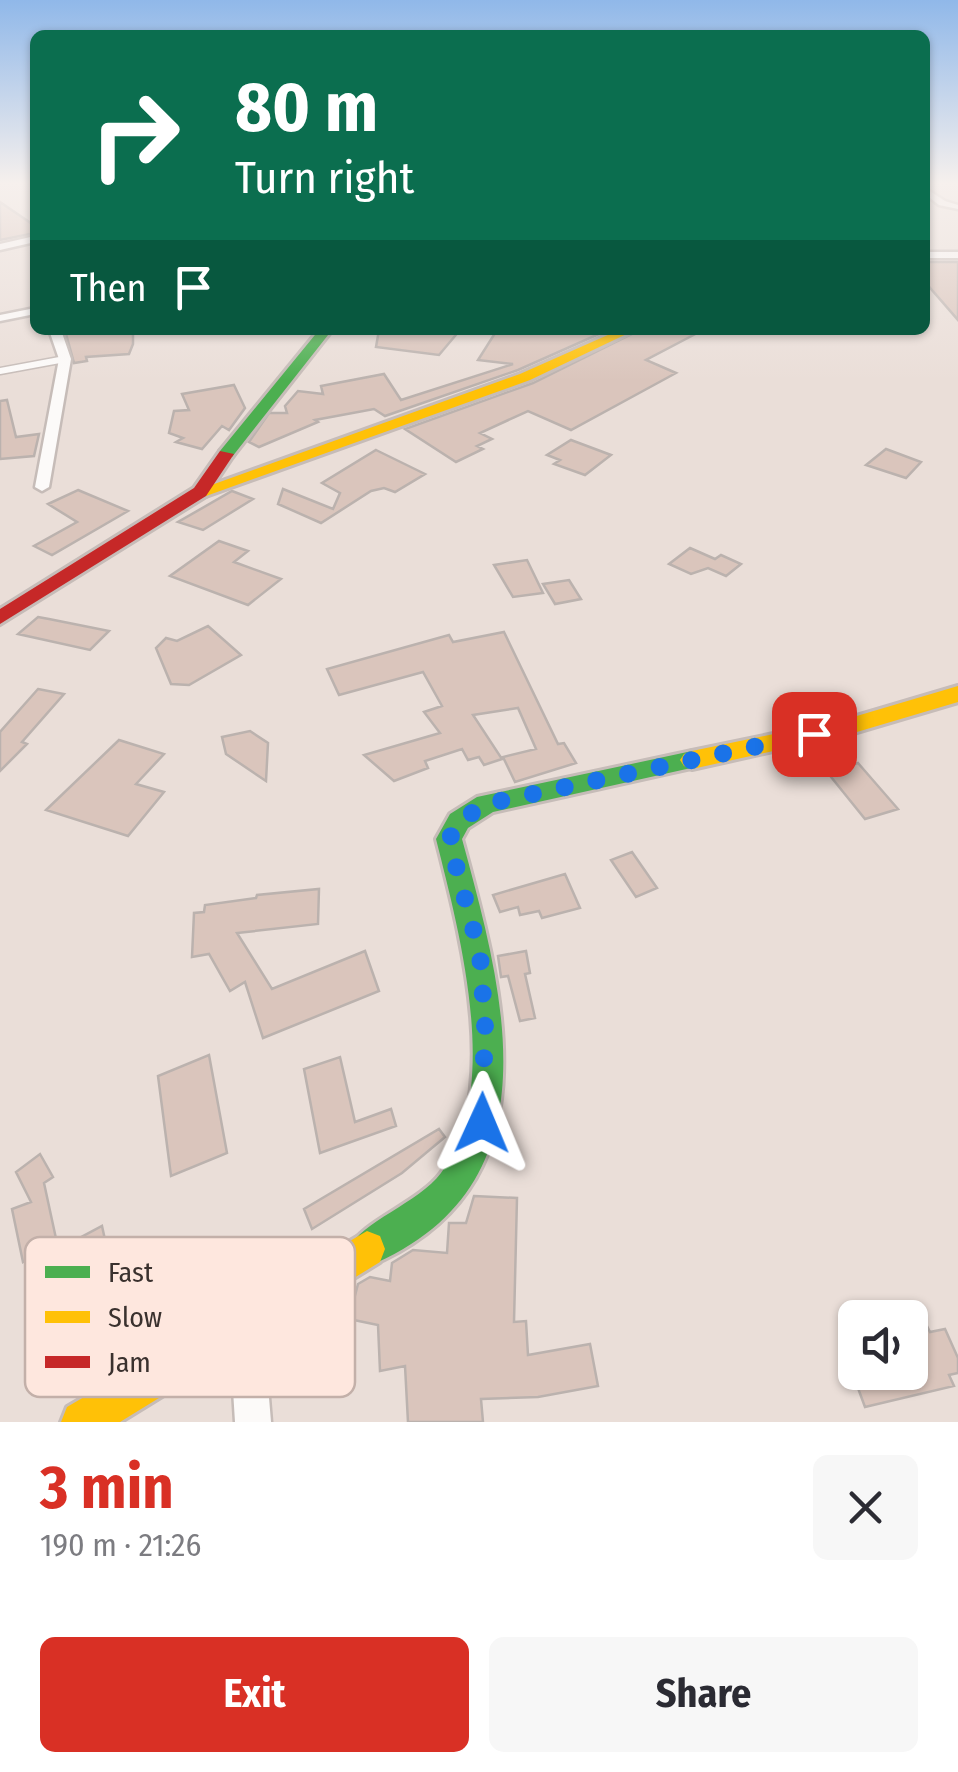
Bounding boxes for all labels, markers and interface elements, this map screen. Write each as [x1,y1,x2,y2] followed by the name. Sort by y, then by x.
[235,66,378,150] text: 80 m
[70,70,200,200] icon: right
[235,151,414,205] text: Turn right
[166,260,221,315] icon: arrive
[70,265,146,311] text: Then
[772,692,857,777] pin
[787,707,842,762] icon: arrive
[430,1071,534,1175] position arrow
[25,1237,355,1397] legend
[108,1256,154,1289] text: Fast
[838,1300,928,1390] map controls
[838,1300,928,1390] button: sound
[108,1301,162,1334] text: Slow
[108,1346,151,1379] text: Jam
[40,1452,174,1524] text: 3 min
[813,1455,918,1560] button: close
[40,1526,201,1564] text: 190 m · 21:26
[40,1637,469,1752] button: Exit
[489,1637,918,1752] button: Share

